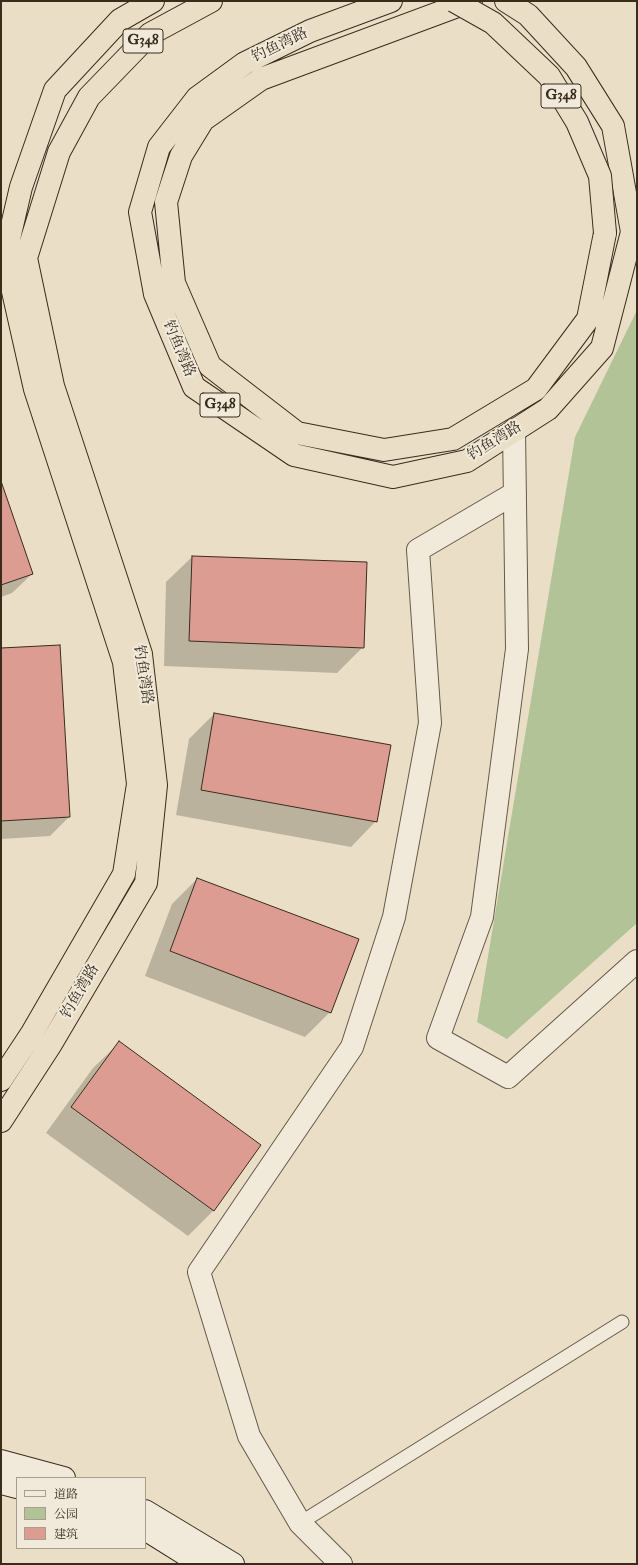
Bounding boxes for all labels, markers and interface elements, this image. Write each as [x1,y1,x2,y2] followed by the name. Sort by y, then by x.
[249,25,311,67] street label: 钓鱼湾路
[123,29,163,53] road number: G348
[541,84,581,108] road number: G348
[158,318,198,380] street label: 钓鱼湾路
[200,393,240,417] road number: G348
[465,418,525,466] street label: 钓鱼湾路
[128,644,156,706] street label: 钓鱼湾路
[58,962,104,1022] street label: 钓鱼湾路
[16,1477,146,1549] legend
[54,1487,78,1502] text: 道路
[54,1507,78,1522] text: 公园
[54,1527,78,1542] text: 建筑

